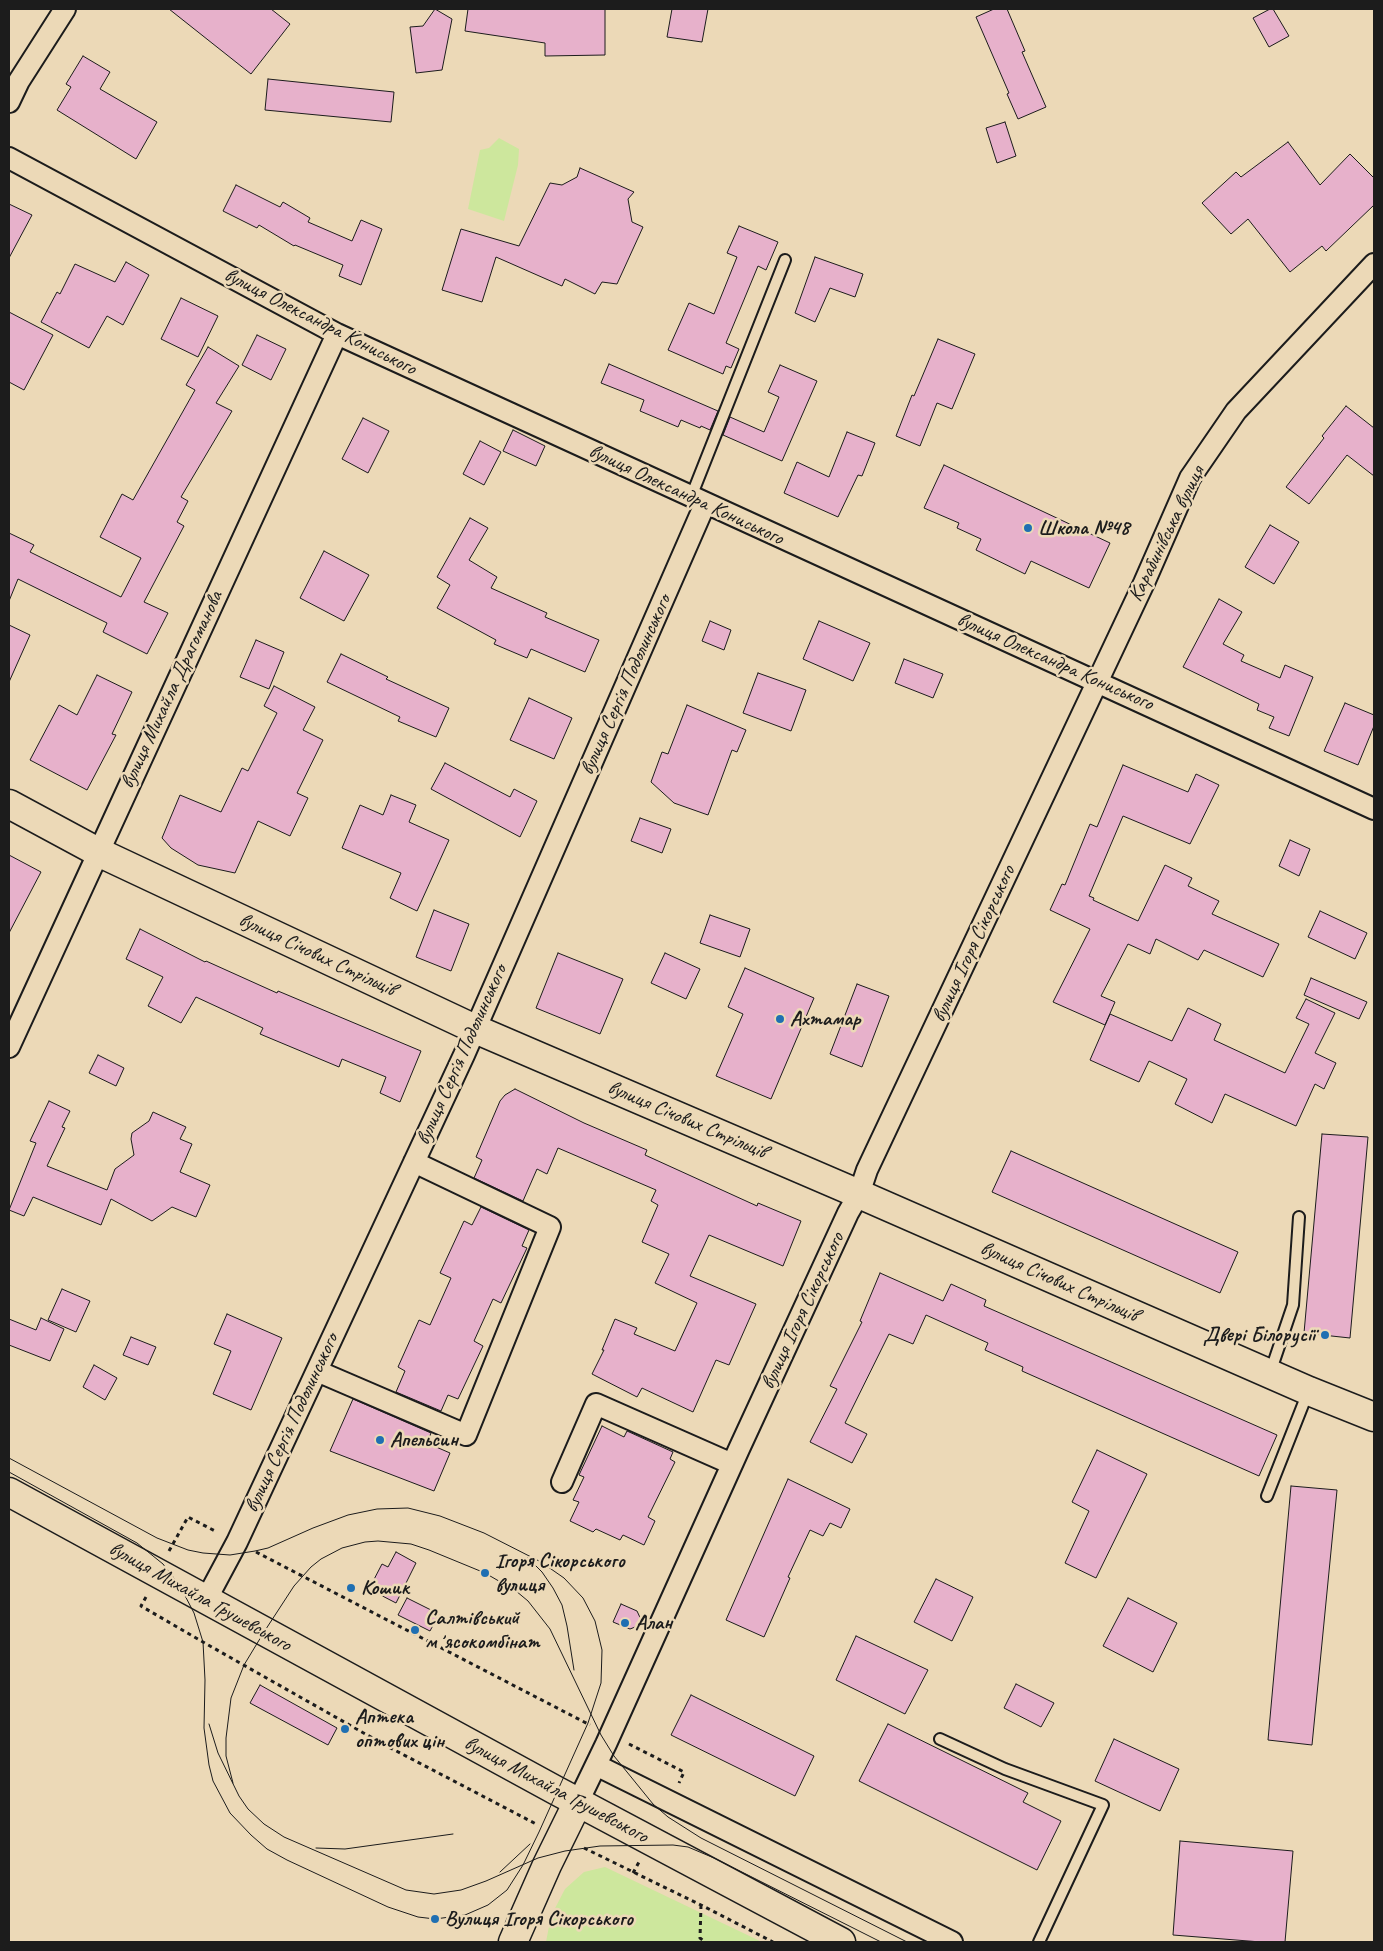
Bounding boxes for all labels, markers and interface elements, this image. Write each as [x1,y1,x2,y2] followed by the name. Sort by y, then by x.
[220,263,420,381] street label: вулиця Олександра Кониського
[585,439,787,551] street label: вулиця Олександра Кониського
[1123,462,1211,606] street label: Карабинівська вулиця
[1038,515,1129,541] place label: Школа №48
[1022,522,1034,534] marker: Школа №48
[115,587,229,793] street label: вулиця Михайла Драгоманова
[575,591,677,779] street label: вулиця Сергія Подолинського
[953,607,1157,717] street label: вулиця Олександра Кониського
[927,862,1021,1026] street label: вулиця Ігоря Сікорського
[235,908,399,1002] street label: вулиця Січових Стрільців
[411,961,513,1149] street label: вулиця Сергія Подолинського
[790,1006,860,1032] place label: Ахтамар
[774,1013,786,1025] marker: Ахтамар
[604,1075,770,1165] street label: вулиця Січових Стрільців
[756,1229,850,1393] street label: вулиця Ігоря Сікорського
[976,1236,1142,1328] street label: вулиця Січових Стрільців
[1203,1322,1315,1348] place label: Двері Білорусії
[239,1329,345,1517] street label: вулиця Сергія Подолинського
[1319,1329,1331,1341] marker: Двері Білорусії
[390,1427,458,1453] place label: Апельсин
[374,1434,386,1446] marker: Апельсин
[104,1536,296,1658] street label: вулиця Михайла Грушевського
[495,1548,625,1598] place label: Ігоря Сікорського вулиця
[479,1567,491,1579] marker: Ігоря Сікорського вулиця
[361,1575,409,1601] place label: Кошик
[345,1582,357,1594] marker: Кошик
[425,1605,540,1655] place label: Салтівський мʼясокомбінат
[635,1610,672,1636] place label: Алан
[619,1617,631,1629] marker: Алан
[409,1624,421,1636] marker: Салтівський мʼясокомбінат
[355,1704,444,1754] place label: Аптека оптових цін
[339,1723,351,1735] marker: Аптека оптових цін
[460,1731,652,1849] street label: вулиця Михайла Грушевського
[445,1906,633,1932] place label: Вулиця Ігоря Сікорського
[429,1913,441,1925] marker: Вулиця Ігоря Сікорського

